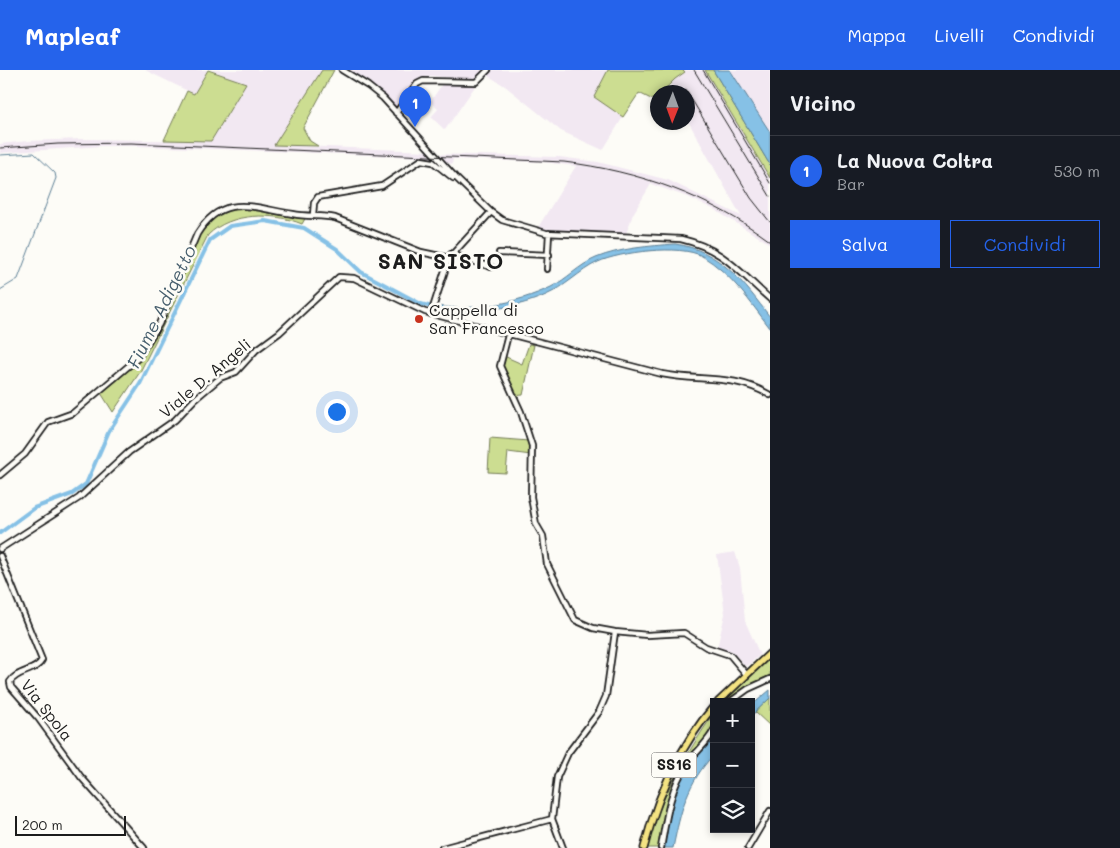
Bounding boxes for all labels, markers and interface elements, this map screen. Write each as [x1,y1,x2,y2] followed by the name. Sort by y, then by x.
[25,20,120,51] text: Mapleaf
[847,23,906,47] text: Mappa
[934,23,985,47] text: Livelli
[1013,23,1095,47] text: Condividi
[650,85,695,130] north arrow
[399,86,431,127] pin: 1
[790,89,855,116] text: Vicino
[837,148,993,173] text: La Nuova Coltra
[802,160,810,181] text: 1
[1054,160,1100,181] text: 530 m
[837,173,865,194] text: Bar
[790,220,940,268] button: Salva
[950,220,1100,268] button: Condividi
[121,241,201,372] water label: Fiume Adigetto
[378,247,504,274] district label: SAN SISTO
[429,299,544,338] place label: Cappella di San Francesco
[413,313,425,325] marker: Cappella di San Francesco
[155,333,255,422] street label: Viale D. Angeli
[324,399,350,425] your location
[17,675,78,745] street label: Via Spola
[710,698,755,833] map controls
[710,698,755,743] button: +
[710,743,755,788] button: −
[652,752,696,778] road number: SS16
[710,788,755,833] button: layers
[15,813,126,836] scale bar
[22,815,63,834] text: 200 m

